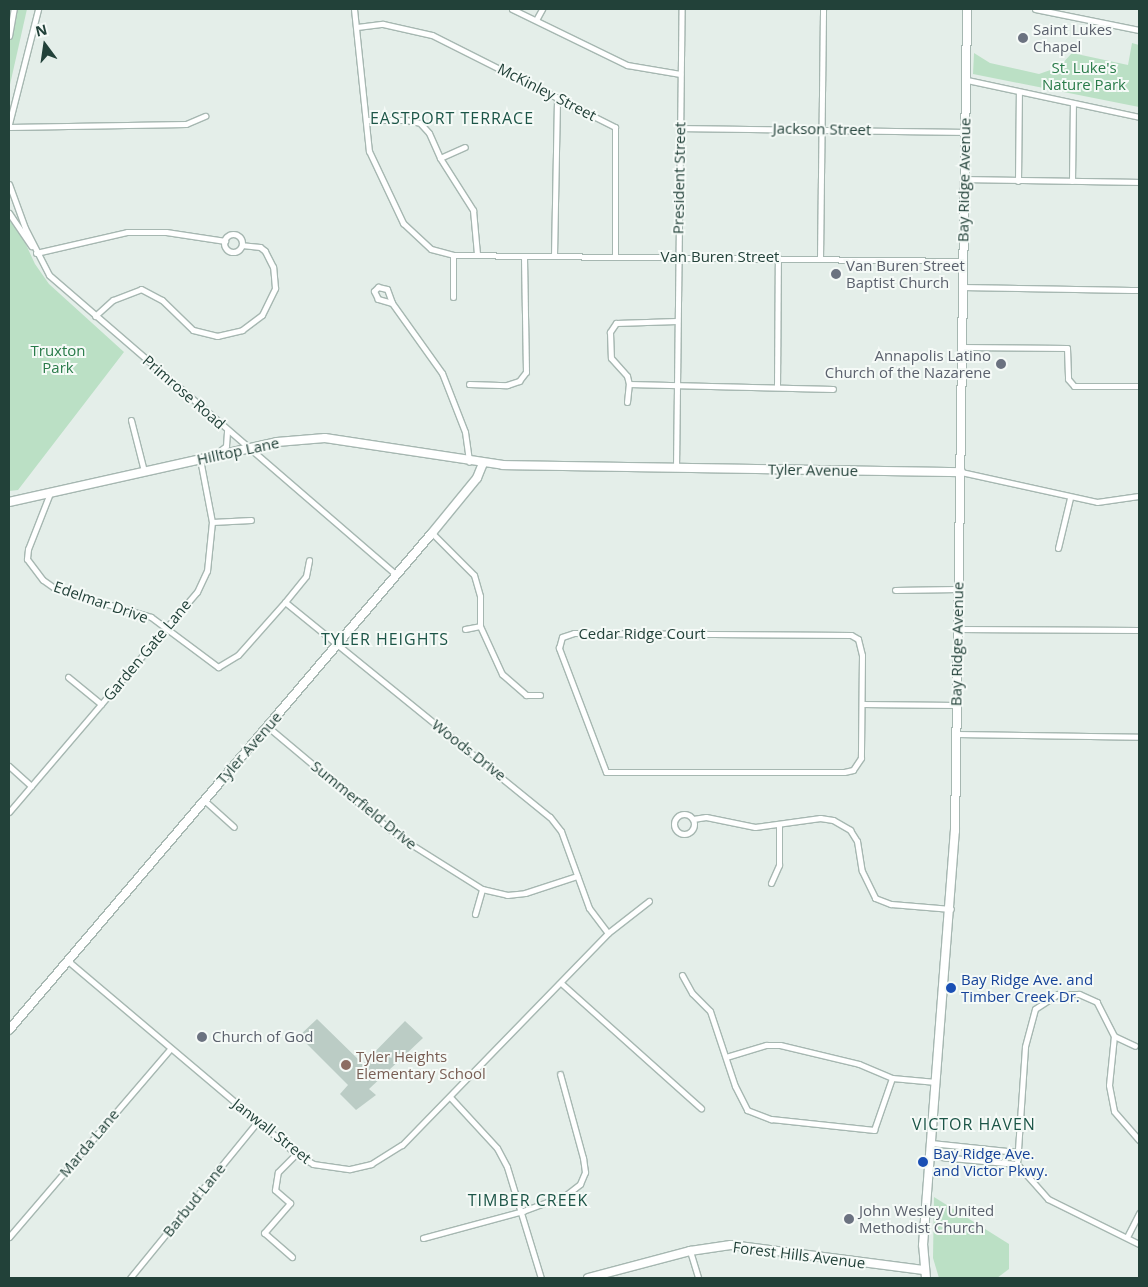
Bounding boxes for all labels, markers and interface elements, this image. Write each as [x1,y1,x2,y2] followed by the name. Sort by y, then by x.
[33,19,49,41] text: N
[20,20,70,70] north arrow
[1033,20,1112,55] place label: Saint Lukes Chapel
[1017,32,1029,44] marker: Saint Lukes Chapel
[1042,58,1126,93] park label: St. Luke's Nature Park
[495,59,599,125] street label: McKinley Street
[368,108,536,128] district label: EASTPORT TERRACE
[954,118,974,242] street label: Bay Ridge Avenue
[773,119,871,139] street label: Jackson Street
[669,122,689,234] street label: President Street
[661,248,779,266] street label: Van Buren Street
[846,256,965,291] place label: Van Buren Street Baptist Church
[830,268,842,280] marker: Van Buren Street Baptist Church
[30,341,86,376] park label: Truxton Park
[825,346,991,381] place label: Annapolis Latino Church of the Nazarene
[139,351,229,433] street label: Primrose Road
[995,358,1007,370] marker: Annapolis Latino Church of the Nazarene
[195,434,281,468] street label: Hilltop Lane
[768,460,858,480] street label: Tyler Avenue
[51,577,151,627] street label: Edelmar Drive
[947,582,967,706] street label: Bay Ridge Avenue
[99,596,195,704] street label: Garden Gate Lane
[578,625,706,643] street label: Cedar Ridge Court
[319,629,451,649] district label: TYLER HEIGHTS
[213,708,285,788] street label: Tyler Avenue
[428,716,510,784] street label: Woods Drive
[308,757,420,853] street label: Summerfield Drive
[961,970,1093,1005] place label: Bay Ridge Ave. and Timber Creek Dr.
[945,982,957,994] marker: Bay Ridge Ave. and Timber Creek Dr.
[212,1028,313,1046] place label: Church of God
[196,1031,208,1043] marker: Church of God
[356,1047,486,1082] place label: Tyler Heights Elementary School
[340,1059,352,1071] marker: Tyler Heights Elementary School
[229,1095,315,1167] street label: Janwall Street
[55,1105,123,1181] street label: Marda Lane
[911,1114,1037,1134] district label: VICTOR HAVEN
[933,1144,1048,1179] place label: Bay Ridge Ave. and Victor Pkwy.
[917,1156,929,1168] marker: Bay Ridge Ave. and Victor Pkwy.
[159,1160,229,1240] street label: Barbud Lane
[466,1190,590,1210] district label: TIMBER CREEK
[859,1201,994,1236] place label: John Wesley United Methodist Church
[843,1213,855,1225] marker: John Wesley United Methodist Church
[732,1238,866,1272] street label: Forest Hills Avenue

